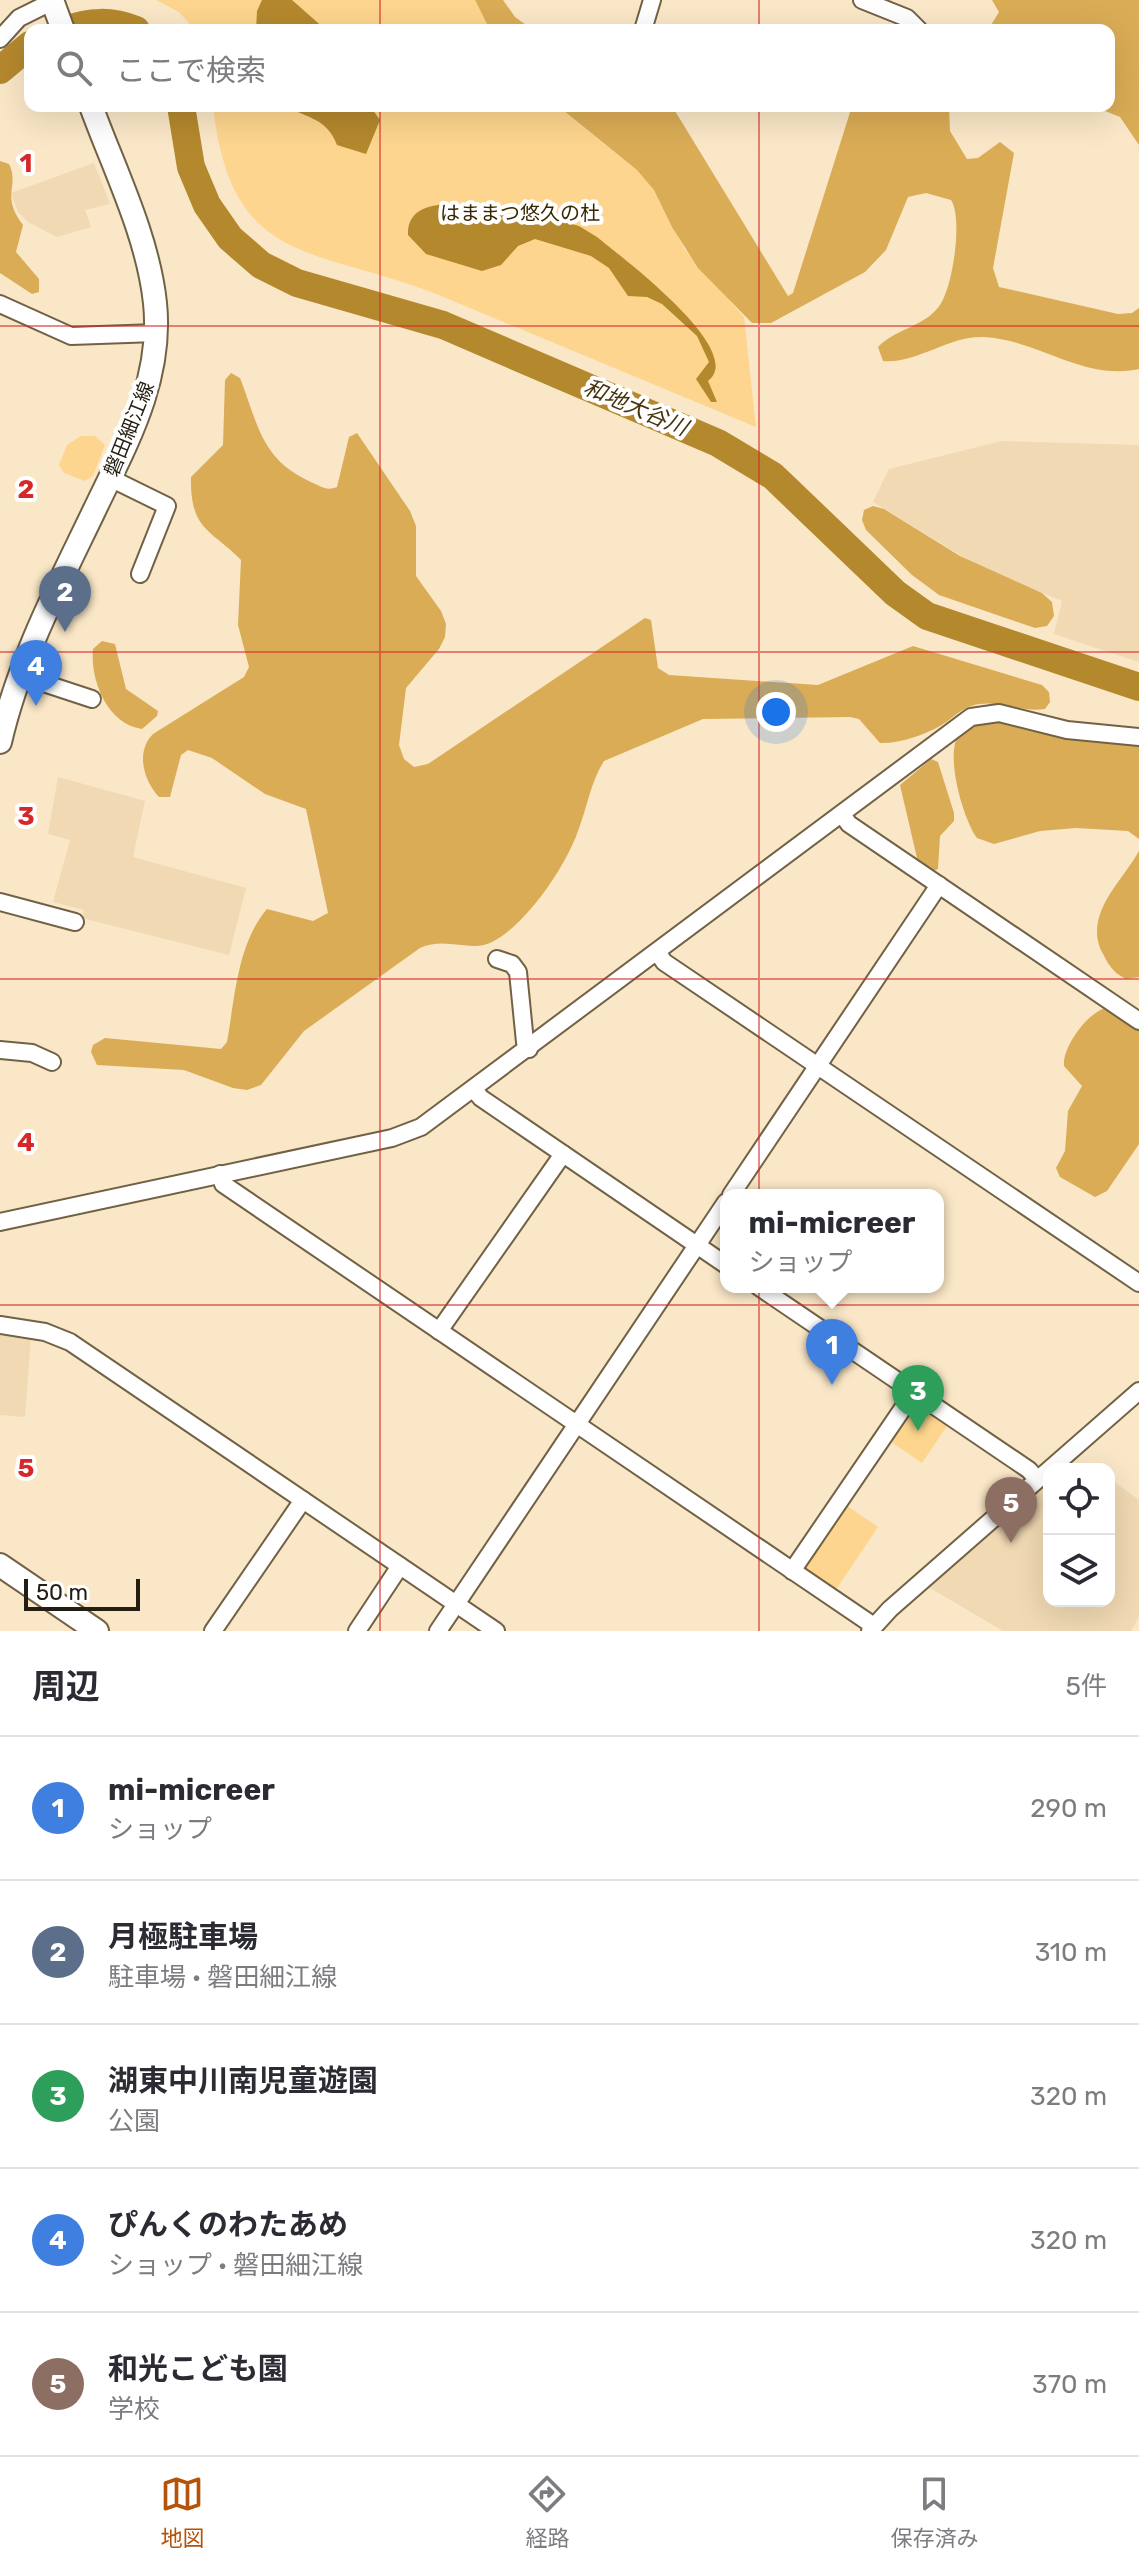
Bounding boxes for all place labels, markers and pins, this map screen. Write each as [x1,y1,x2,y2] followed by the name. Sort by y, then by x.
[39,566,91,632] pin: 2
[10,640,62,706] pin: 4
[806,1319,858,1385] pin: 1
[892,1365,944,1431] pin: 3
[985,1477,1037,1543] pin: 5

